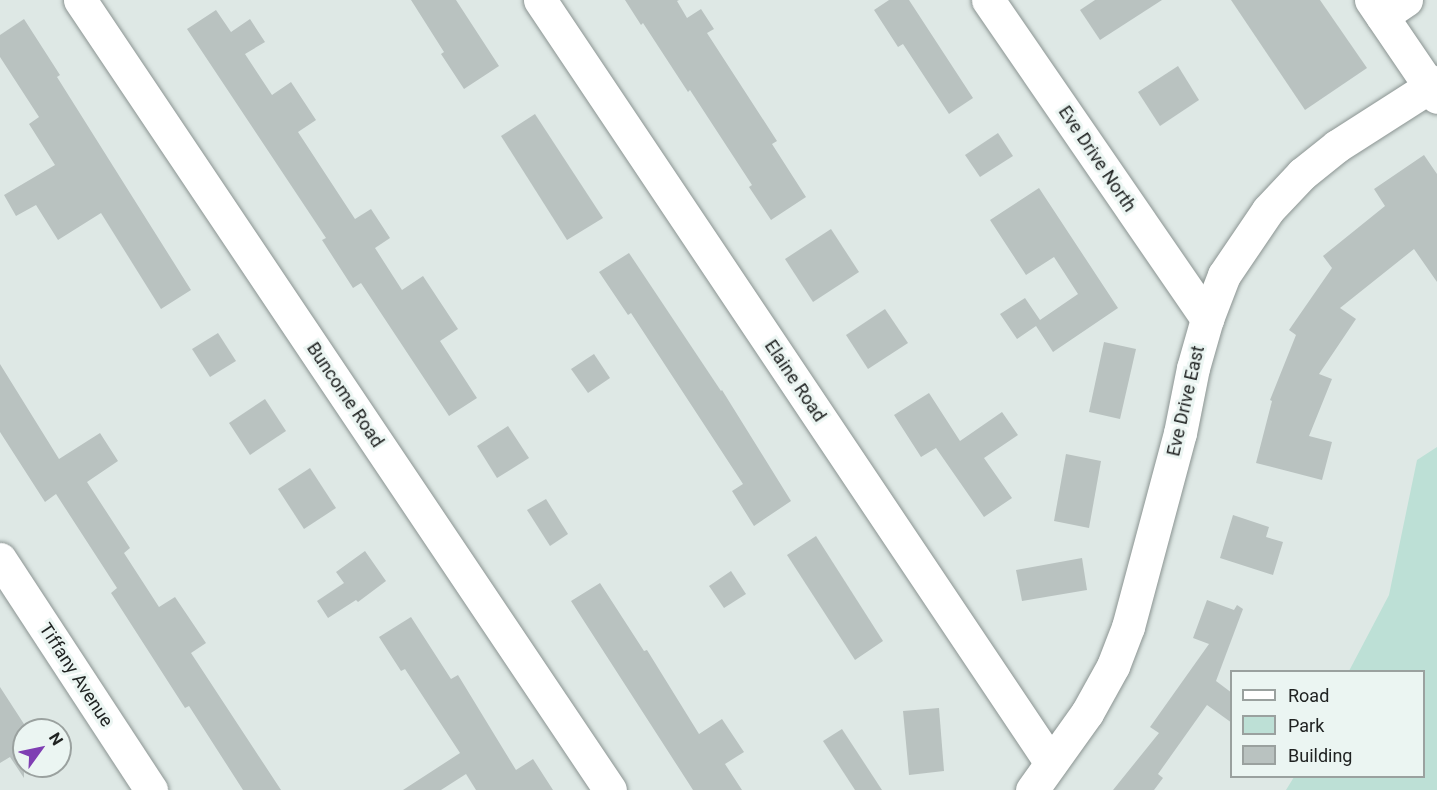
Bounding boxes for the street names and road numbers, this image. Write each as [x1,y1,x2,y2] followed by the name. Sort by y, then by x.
[1054,102,1140,216] street label: Eve Drive North
[760,336,830,426] street label: Elaine Road
[302,338,388,452] street label: Buncome Road
[1163,344,1209,458] street label: Eve Drive East
[34,619,118,731] street label: Tiffany Avenue

